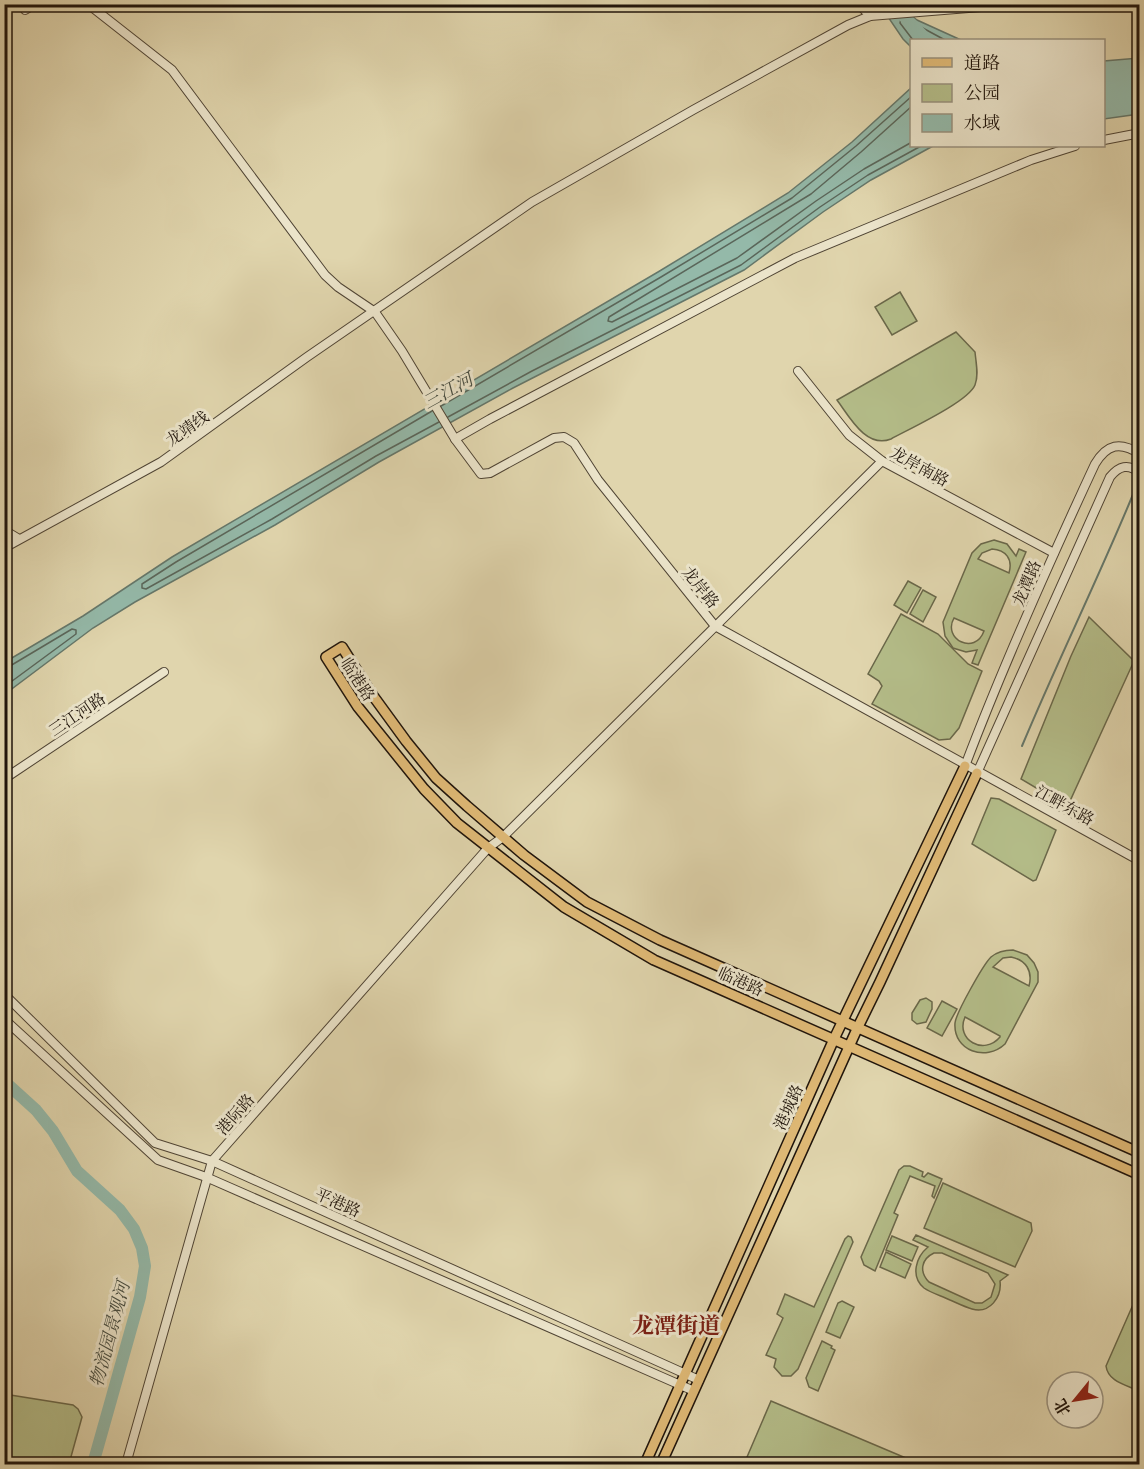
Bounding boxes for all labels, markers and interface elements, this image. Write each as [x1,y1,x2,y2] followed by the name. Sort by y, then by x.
[910,39,1105,147] legend
[964,52,1000,74] text: 道路
[964,82,1000,104] text: 公园
[964,112,1000,134] text: 水域
[419,367,480,414] water label: 三江河
[162,406,212,450] street label: 龙靖线
[887,442,953,490] street label: 龙岸南路
[1007,557,1045,609] street label: 龙潭路
[678,562,724,612] street label: 龙岸路
[337,653,379,705] street label: 临港路
[45,688,109,740] street label: 三江河路
[1032,781,1098,829] street label: 江畔东路
[715,962,767,1000] street label: 临港路
[769,1081,807,1133] street label: 港城路
[212,1089,258,1139] street label: 港际路
[312,1183,364,1221] street label: 平港路
[85,1276,135,1389] water label: 物流园景观河
[632,1312,720,1339] district label: 龙潭街道
[1045,1370,1105,1430] north arrow
[1049,1396,1075,1419] text: 北

